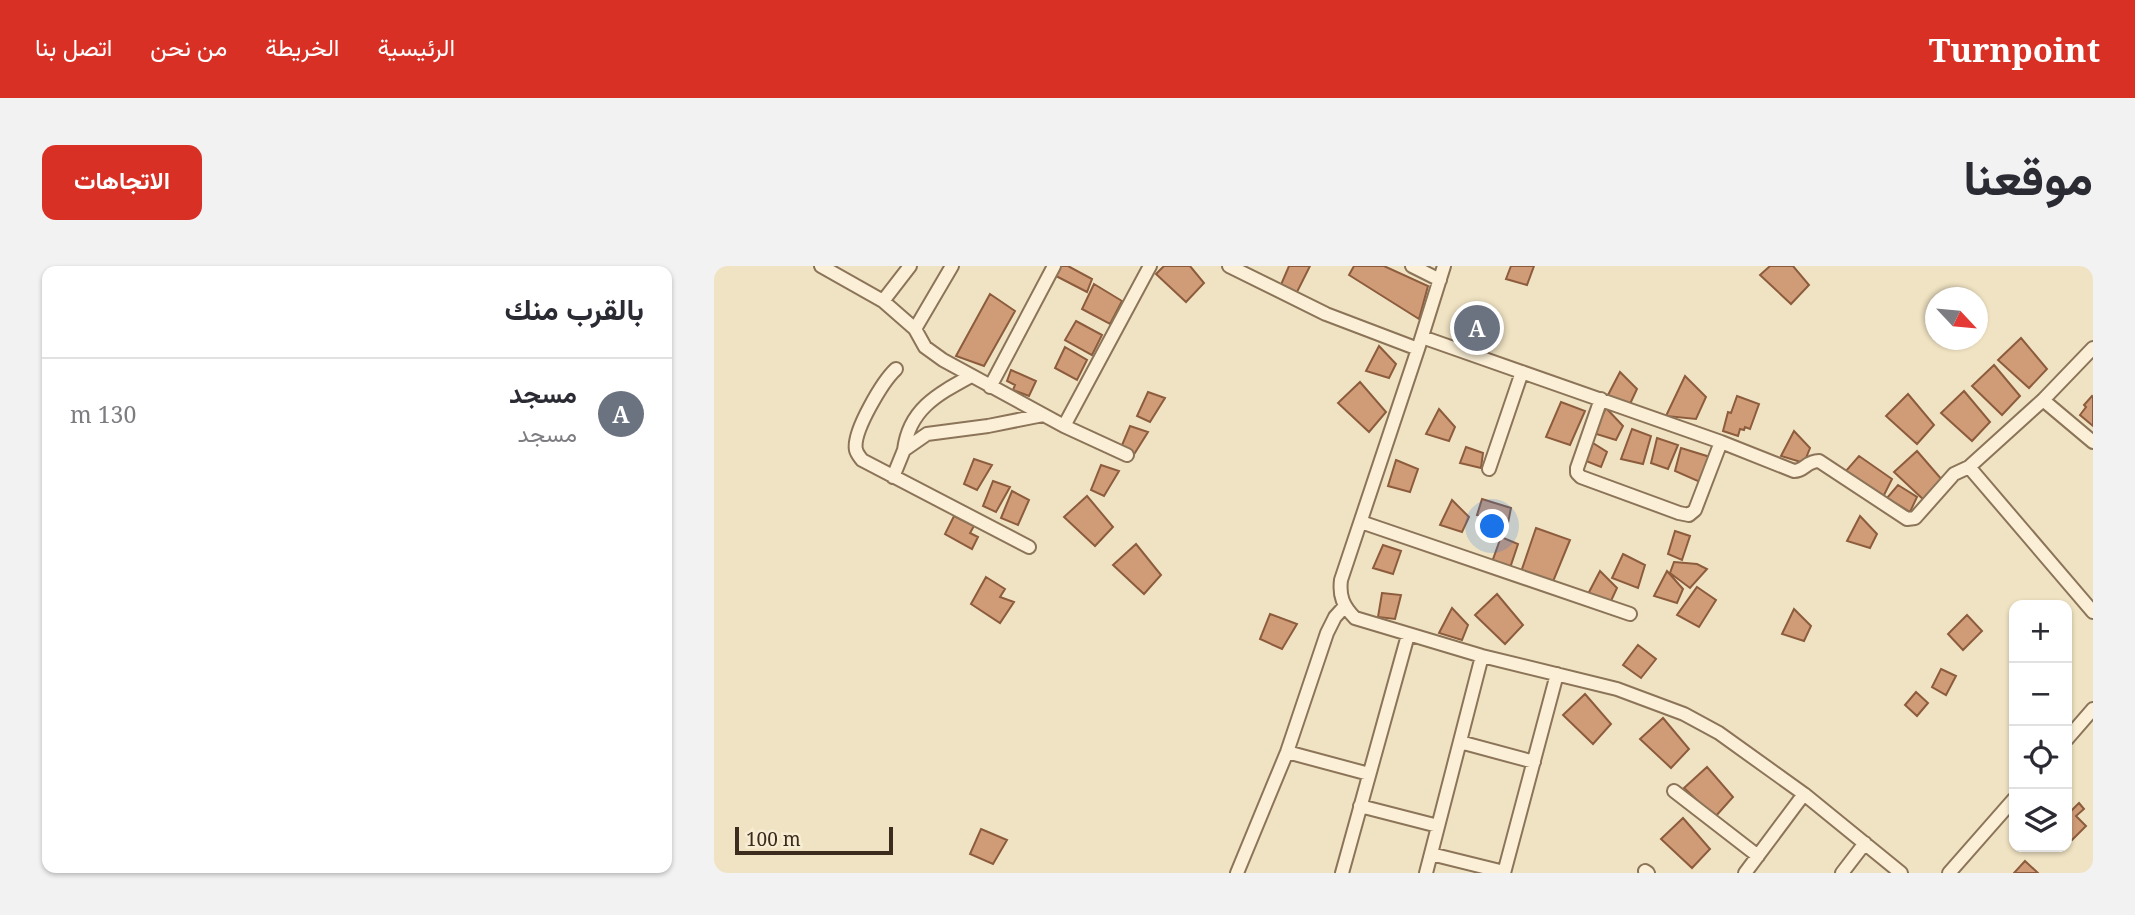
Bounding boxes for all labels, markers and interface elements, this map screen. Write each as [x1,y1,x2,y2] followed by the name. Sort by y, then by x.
[1929,27,2100,72] text: Turnpoint
[35,30,112,63] text: اتصل بنا
[150,30,227,63] text: من نحن
[265,30,339,63] text: الخريطة
[377,30,455,63] text: الرئيسية
[1963,143,2093,209] text: موقعنا
[42,145,202,220] button: الاتجاهات
[1925,287,1988,350] north arrow
[504,288,644,329] text: بالقرب منك
[1454,302,1500,354] pin: A
[509,375,577,411] text: مسجد
[70,398,136,430] text: 130 m
[612,398,630,430] text: A
[517,417,577,449] text: مسجد
[1475,509,1509,543] your location
[2009,600,2072,852] map controls
[2009,600,2072,663] button: +
[2009,663,2072,726] button: −
[2009,726,2072,789] button: locate
[2009,789,2072,852] button: layers
[735,824,892,856] scale bar
[746,826,801,852] text: 100 m

